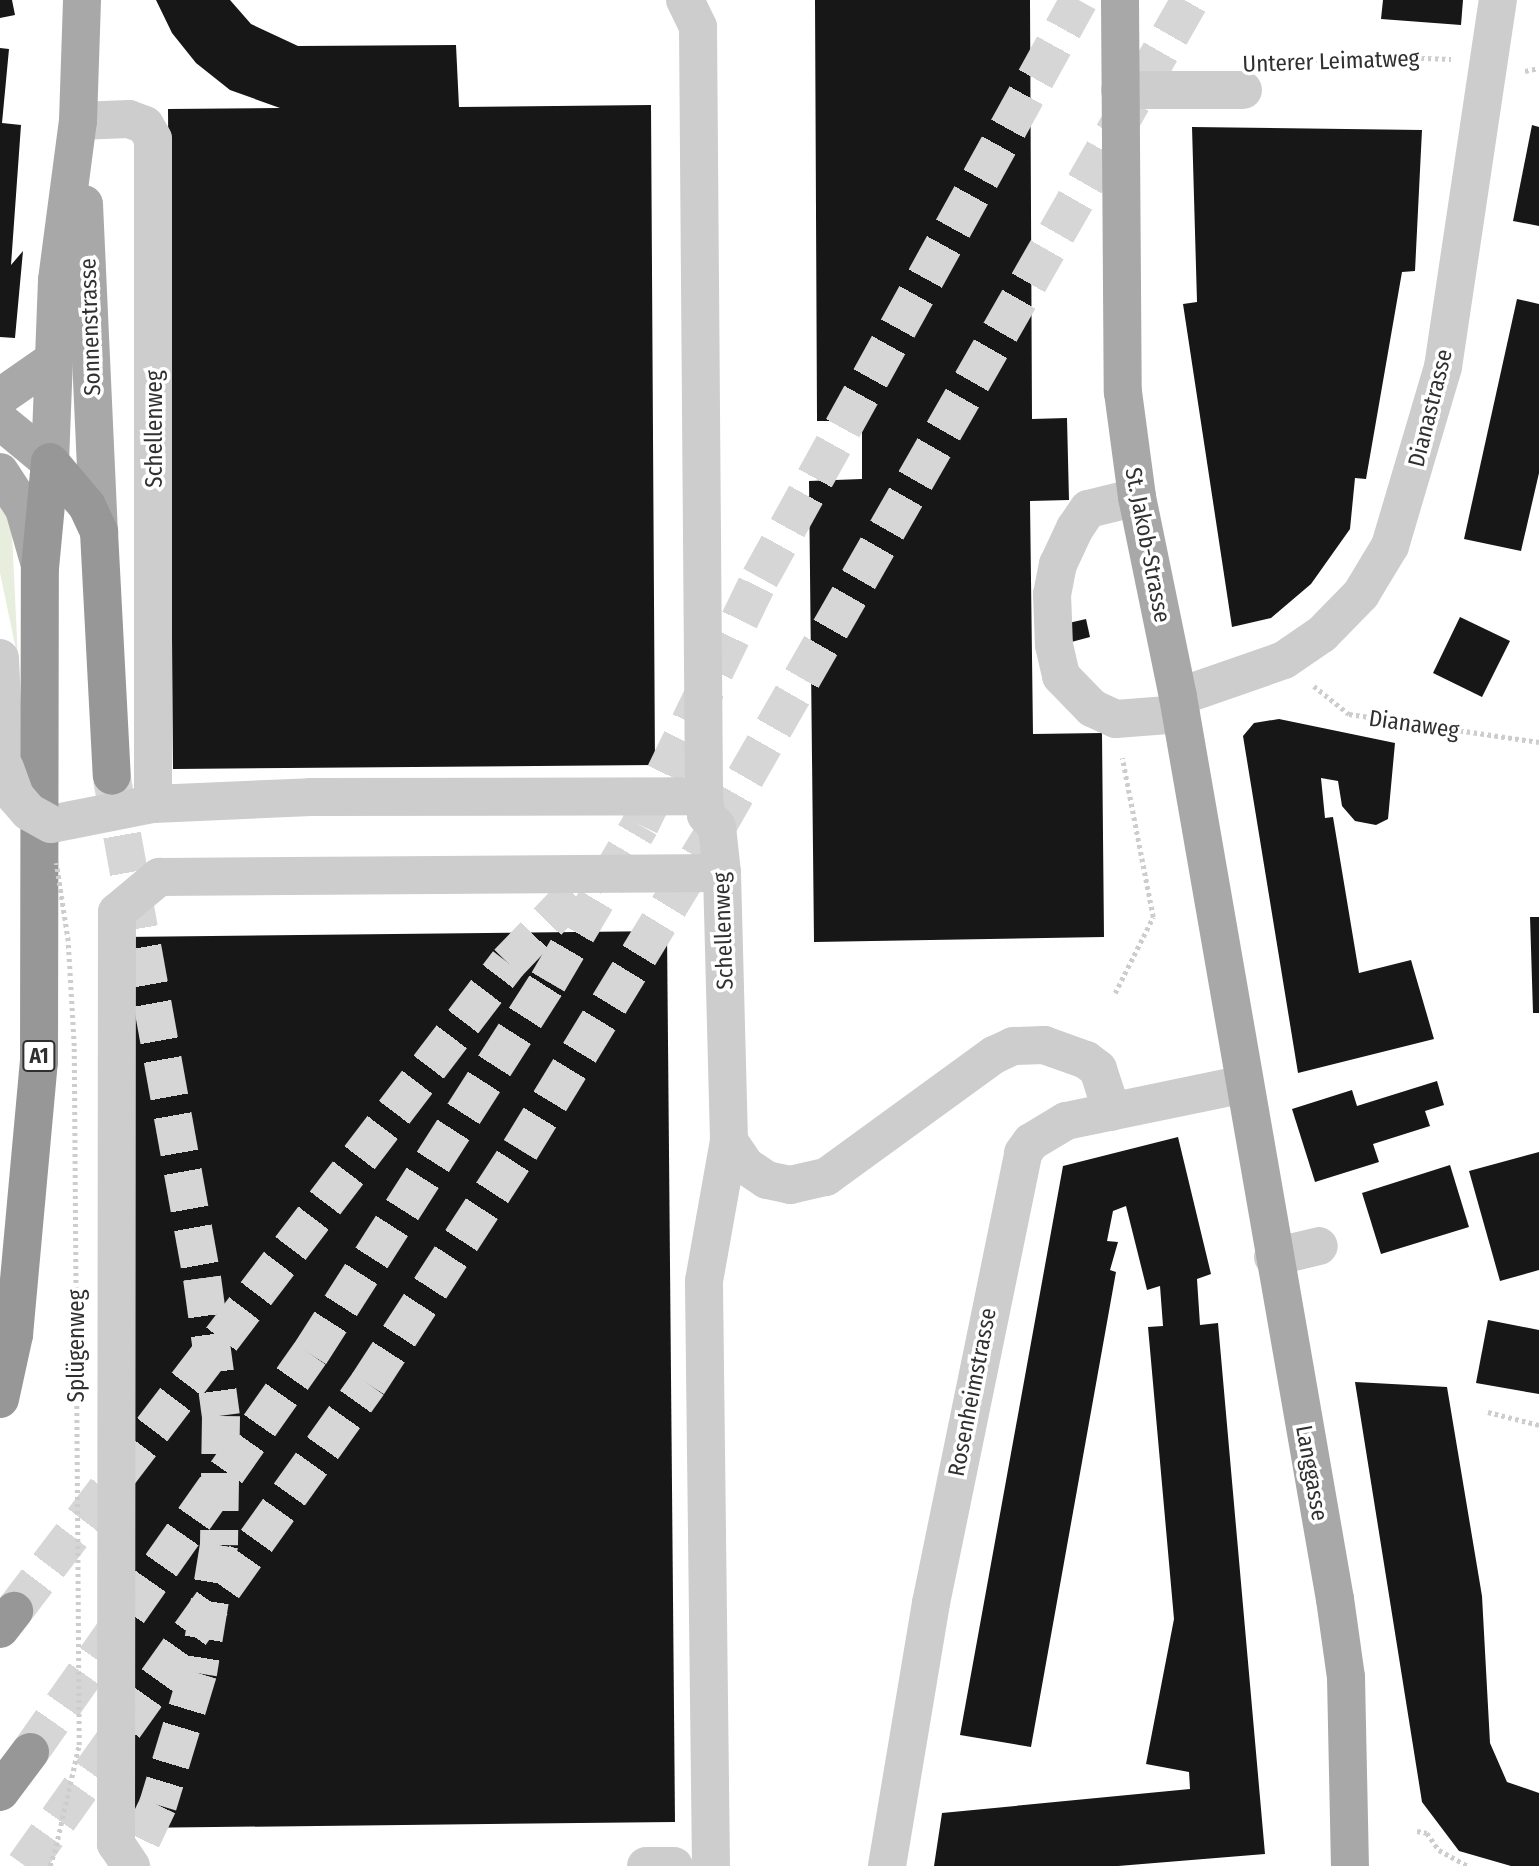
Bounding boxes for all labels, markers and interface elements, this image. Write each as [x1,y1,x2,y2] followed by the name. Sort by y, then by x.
[1242,44,1420,78] street label: Unterer Leimatweg
[74,258,106,396] street label: Sonnenstrasse
[1402,346,1458,470] street label: Dianastrasse
[140,370,168,488] street label: Schellenweg
[1119,465,1177,625] street label: St. Jakob-Strasse
[1367,704,1461,744] street label: Dianaweg
[707,872,739,990] street label: Schellenweg
[22,1038,56,1074] road number: A1
[62,1290,90,1402] street label: Splügenweg
[942,1305,1002,1479] street label: Rosenheimstrasse
[1290,1423,1334,1523] street label: Langgasse

